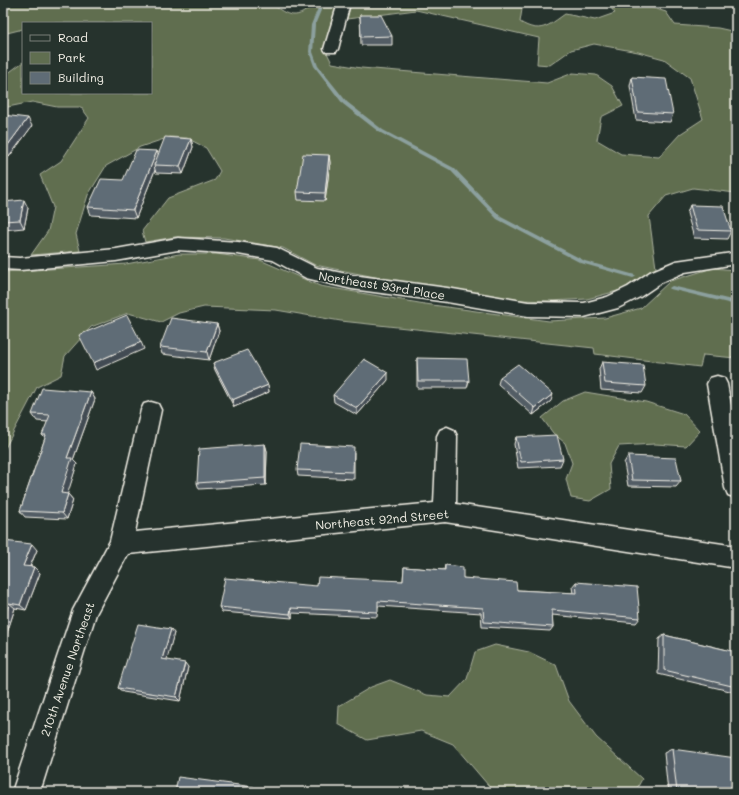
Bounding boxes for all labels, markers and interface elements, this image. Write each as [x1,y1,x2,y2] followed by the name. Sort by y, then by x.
[22,22,152,94] legend
[58,29,88,45] text: Road
[58,49,85,65] text: Park
[58,69,104,85] text: Building
[318,267,446,303] street label: Northeast 93rd Place
[315,505,449,533] street label: Northeast 92nd Street
[37,600,97,738] street label: 210th Avenue Northeast

